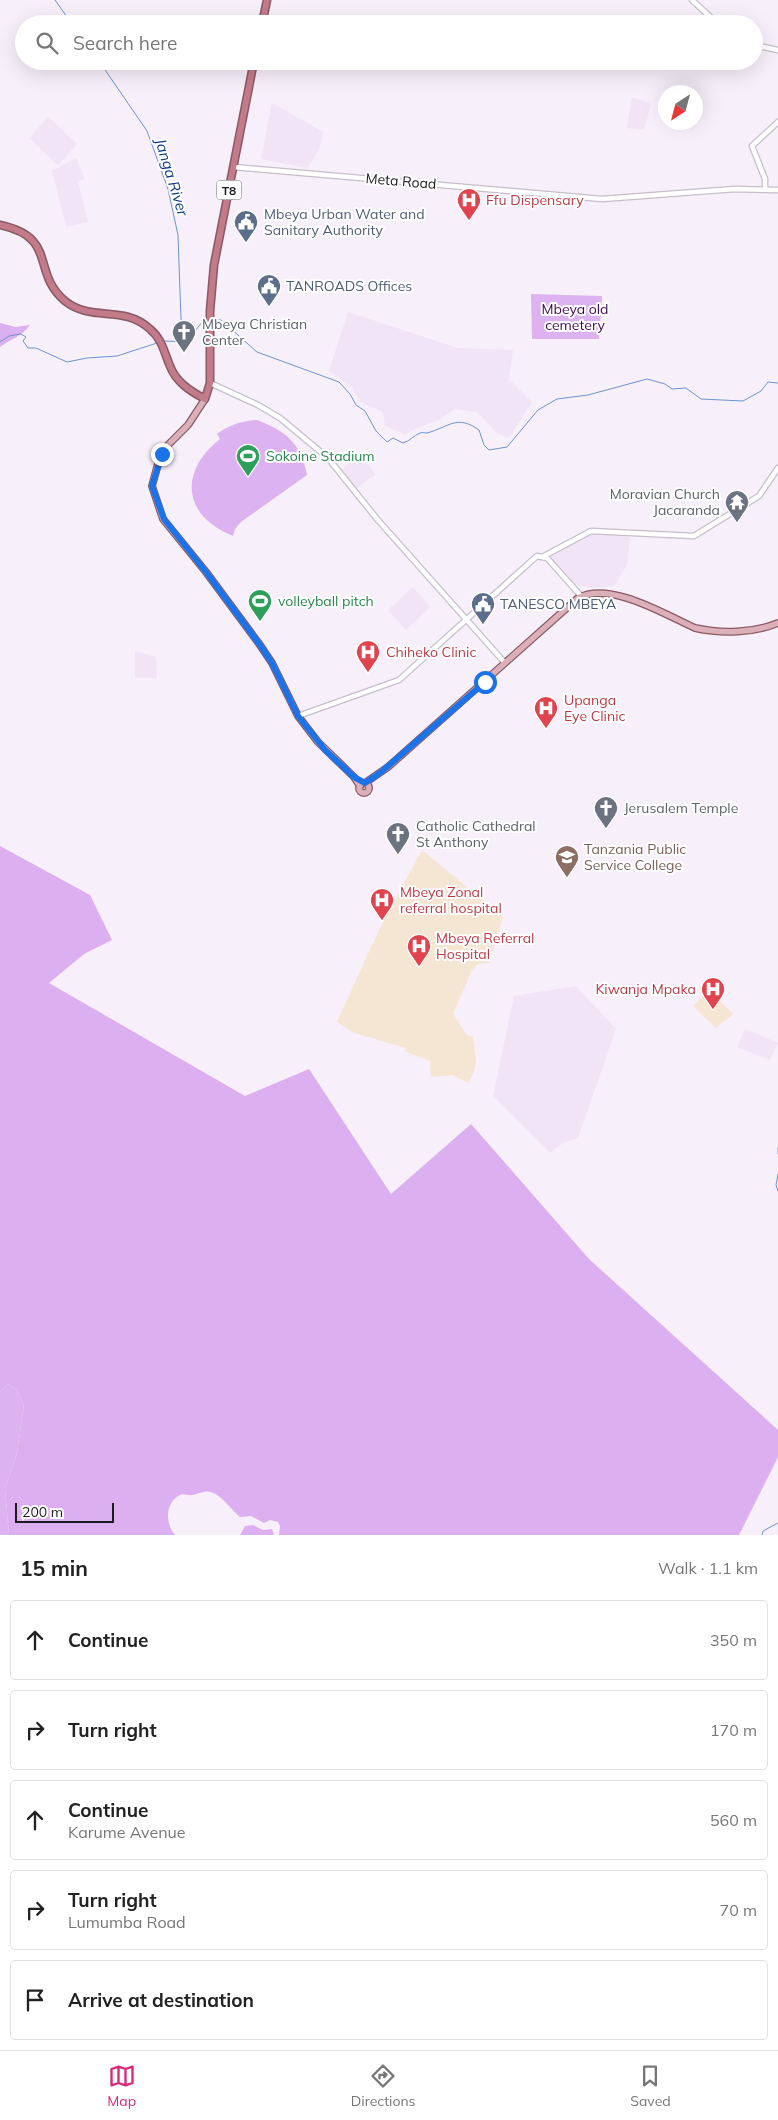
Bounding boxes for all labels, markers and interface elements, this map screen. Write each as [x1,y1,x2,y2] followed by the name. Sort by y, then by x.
[15,15,763,70] search box
[33,29,61,57] icon: search
[73,31,177,55] text: Search here
[658,85,703,130] north arrow
[151,134,193,219] water label: Janga River
[365,169,437,193] street label: Meta Road
[216,180,242,200] road number: T8
[456,187,482,221] hospital icon: Ffu Dispensary
[486,191,584,209] place label: Ffu Dispensary
[264,205,425,239] place label: Mbeya Urban Water and Sanitary Authority
[233,209,259,243] public building icon: Mbeya Urban Water and Sanitary Authority
[256,273,282,307] public building icon: TANROADS Offices
[286,277,412,295] place label: TANROADS Offices
[541,300,609,334] park label: Mbeya old cemetery
[202,315,307,349] place label: Mbeya Christian Center
[171,319,197,353] church icon: Mbeya Christian Center
[151,443,174,466] route end
[235,443,261,477] sports icon: Sokoine Stadium
[266,447,375,465] place label: Sokoine Stadium
[610,485,720,519] place label: Moravian Church Jacaranda
[724,489,750,523] temple icon: Moravian Church Jacaranda
[247,588,273,622] sports icon: volleyball pitch
[470,591,496,625] public building icon: TANESCO MBEYA
[278,592,374,610] place label: volleyball pitch
[500,595,617,613] place label: TANESCO MBEYA
[355,639,381,673] hospital icon: Chiheko Clinic
[386,643,476,661] place label: Chiheko Clinic
[474,671,497,694] route start
[564,691,625,725] place label: Upanga Eye Clinic
[533,695,559,729] hospital icon: Upanga Eye Clinic
[593,795,619,829] church icon: Jerusalem Temple
[624,799,738,817] place label: Jerusalem Temple
[416,817,536,851] place label: Catholic Cathedral St Anthony
[385,821,411,855] church icon: Catholic Cathedral St Anthony
[584,840,686,874] place label: Tanzania Public Service College
[554,844,580,878] school or university icon: Tanzania Public Service College
[400,883,502,917] place label: Mbeya Zonal referral hospital
[369,887,395,921] hospital icon: Mbeya Zonal referral hospital
[436,929,534,963] place label: Mbeya Referral Hospital
[406,933,432,967] hospital icon: Mbeya Referral Hospital
[700,976,726,1010] hospital icon: Kiwanja Mpaka
[595,980,696,998] place label: Kiwanja Mpaka
[15,1500,114,1523] scale bar
[22,1503,63,1521] text: 200 m
[20,1555,88,1581] text: 15 min
[658,1558,758,1578] text: Walk · 1.1 km
[21,1626,49,1654] icon: ahead
[68,1628,148,1652] text: Continue
[710,1630,757,1650] text: 350 m
[21,1716,49,1744] icon: right
[68,1718,157,1742] text: Turn right
[710,1720,757,1740] text: 170 m
[68,1798,148,1822] text: Continue
[21,1806,49,1834] icon: ahead
[710,1810,757,1830] text: 560 m
[68,1822,185,1842] text: Karume Avenue
[68,1888,157,1912] text: Turn right
[21,1896,49,1924] icon: right
[720,1900,757,1920] text: 70 m
[68,1912,186,1932] text: Lumumba Road
[21,1986,49,2014] icon: arrive
[68,1988,254,2012] text: Arrive at destination
[107,2062,136,2110] tab: Map
[351,2062,416,2110] tab: Directions
[630,2062,671,2110] tab: Saved

